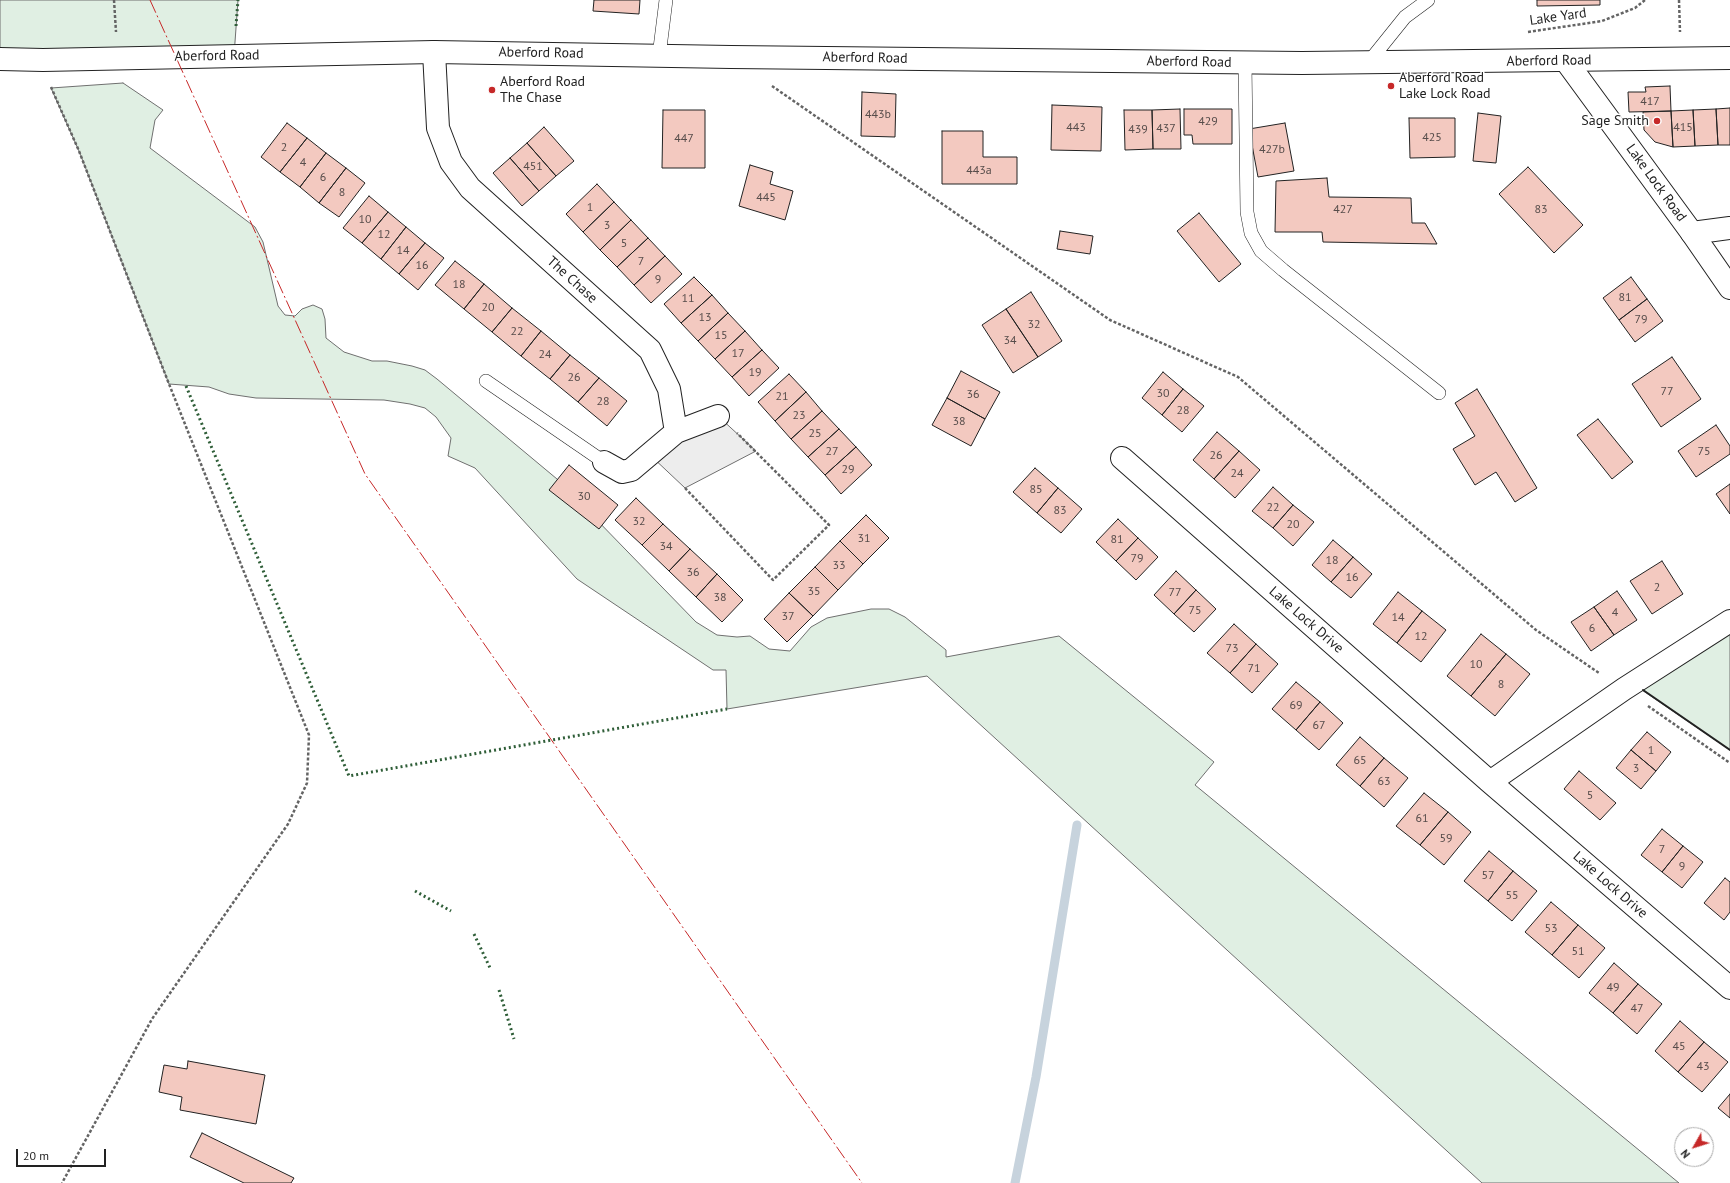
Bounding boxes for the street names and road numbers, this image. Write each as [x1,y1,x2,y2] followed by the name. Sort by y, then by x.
[1528,5,1588,29] street label: Lake Yard
[498,44,584,62] street label: Aberford Road
[174,47,260,65] street label: Aberford Road
[822,49,908,67] street label: Aberford Road
[1506,52,1592,70] street label: Aberford Road
[1146,53,1232,71] street label: Aberford Road
[1622,141,1690,225] street label: Lake Lock Road
[543,253,601,307] street label: The Chase
[1265,583,1347,657] street label: Lake Lock Drive
[1569,848,1651,922] street label: Lake Lock Drive

